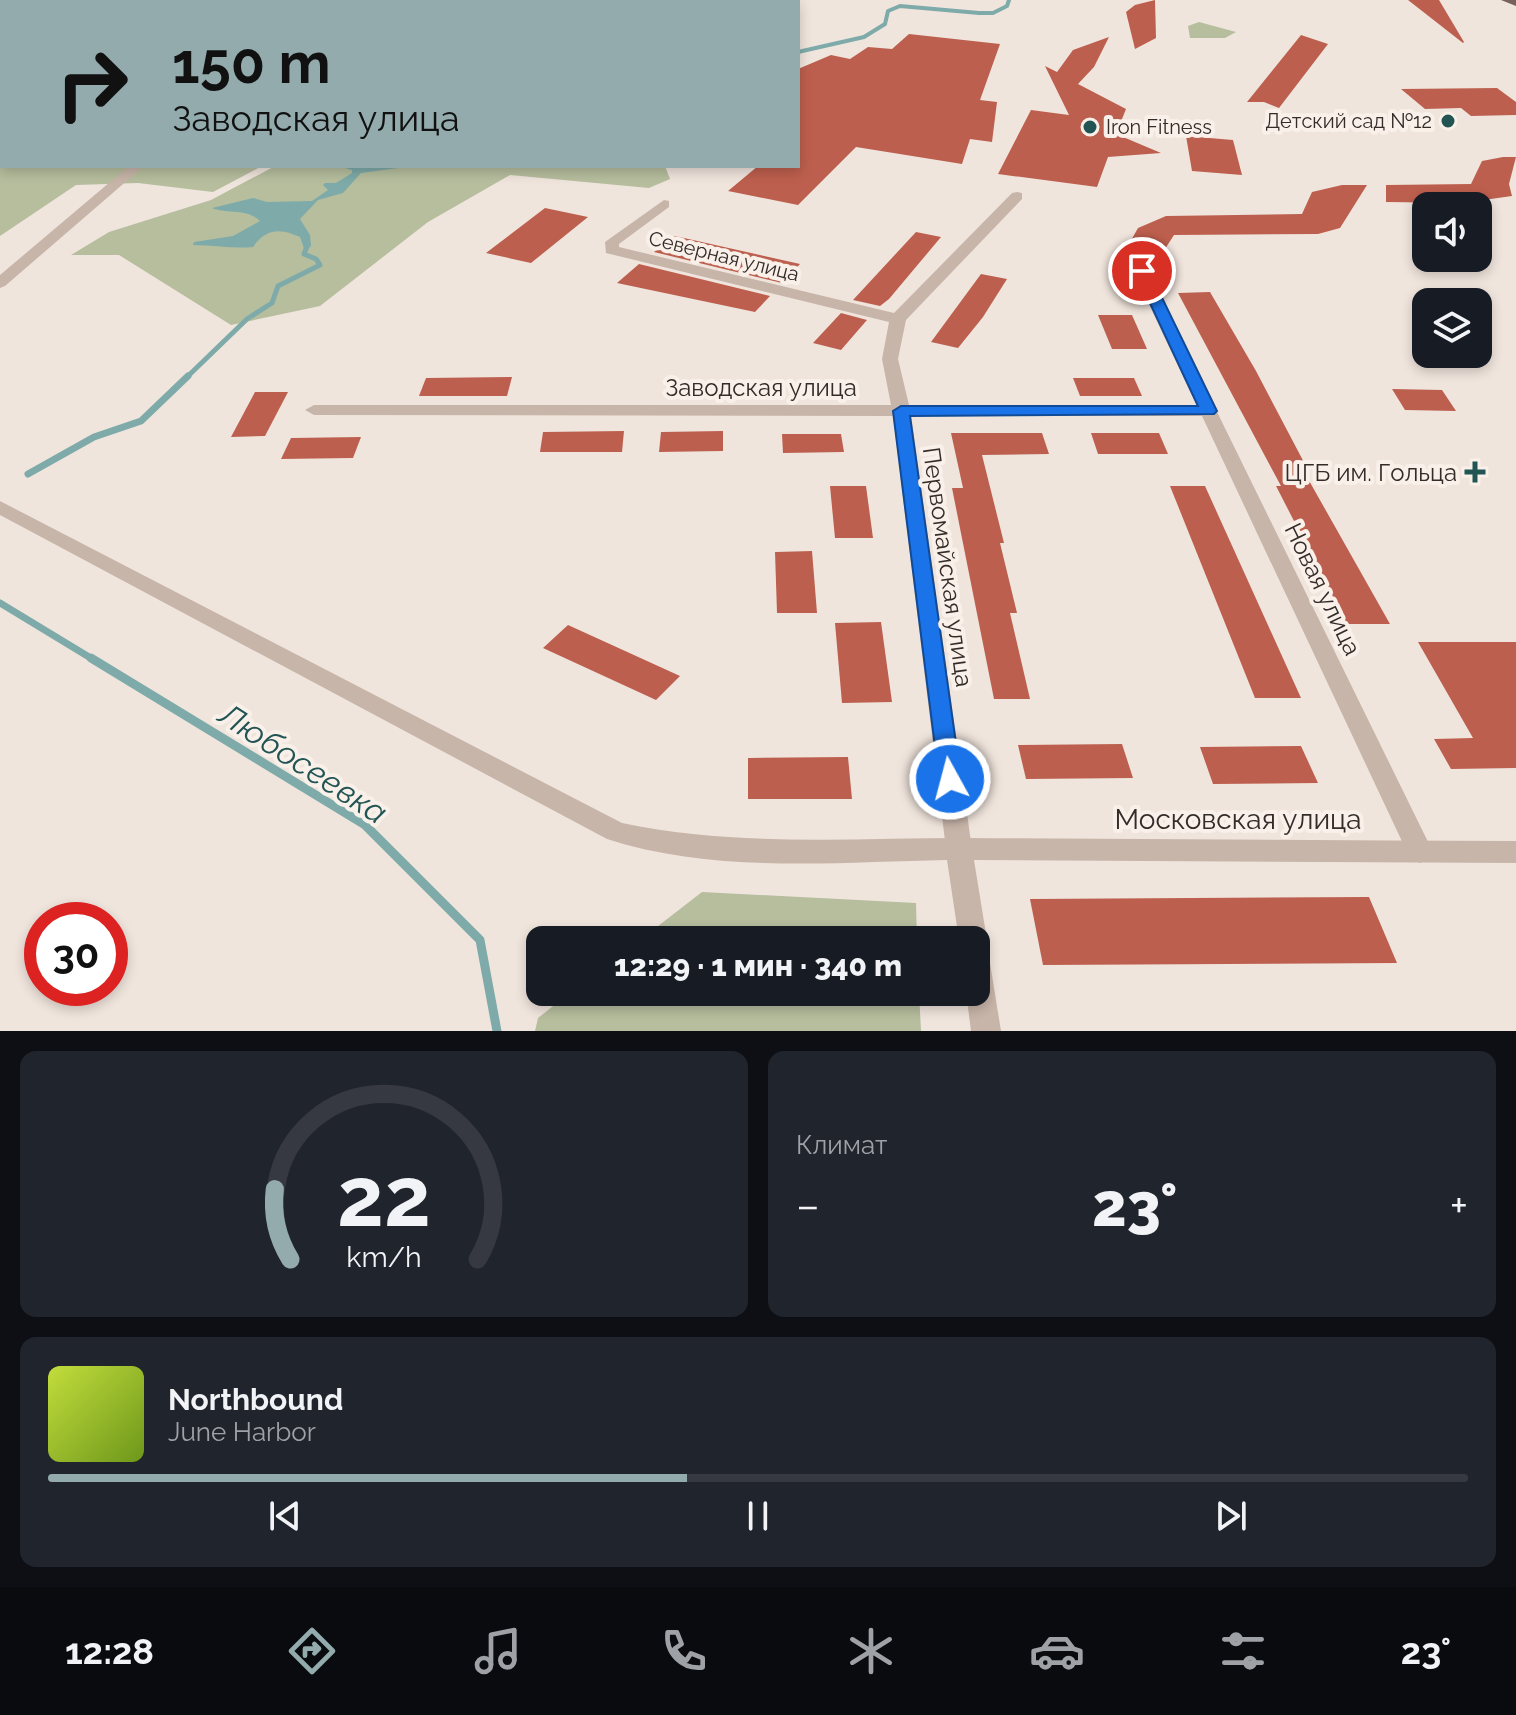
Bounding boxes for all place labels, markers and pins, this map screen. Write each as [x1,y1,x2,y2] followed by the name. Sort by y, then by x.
[1265,109,1432,133] place label: Детский сад №12
[1439,112,1457,130] marker: Детский сад №12
[1106,115,1212,139] place label: Iron Fitness
[1081,118,1099,136] marker: Iron Fitness
[1108,237,1176,305] pin
[1285,458,1457,487] place label: ЦГБ им. Гольца
[1464,461,1486,483] marker: ЦГБ им. Гольца

